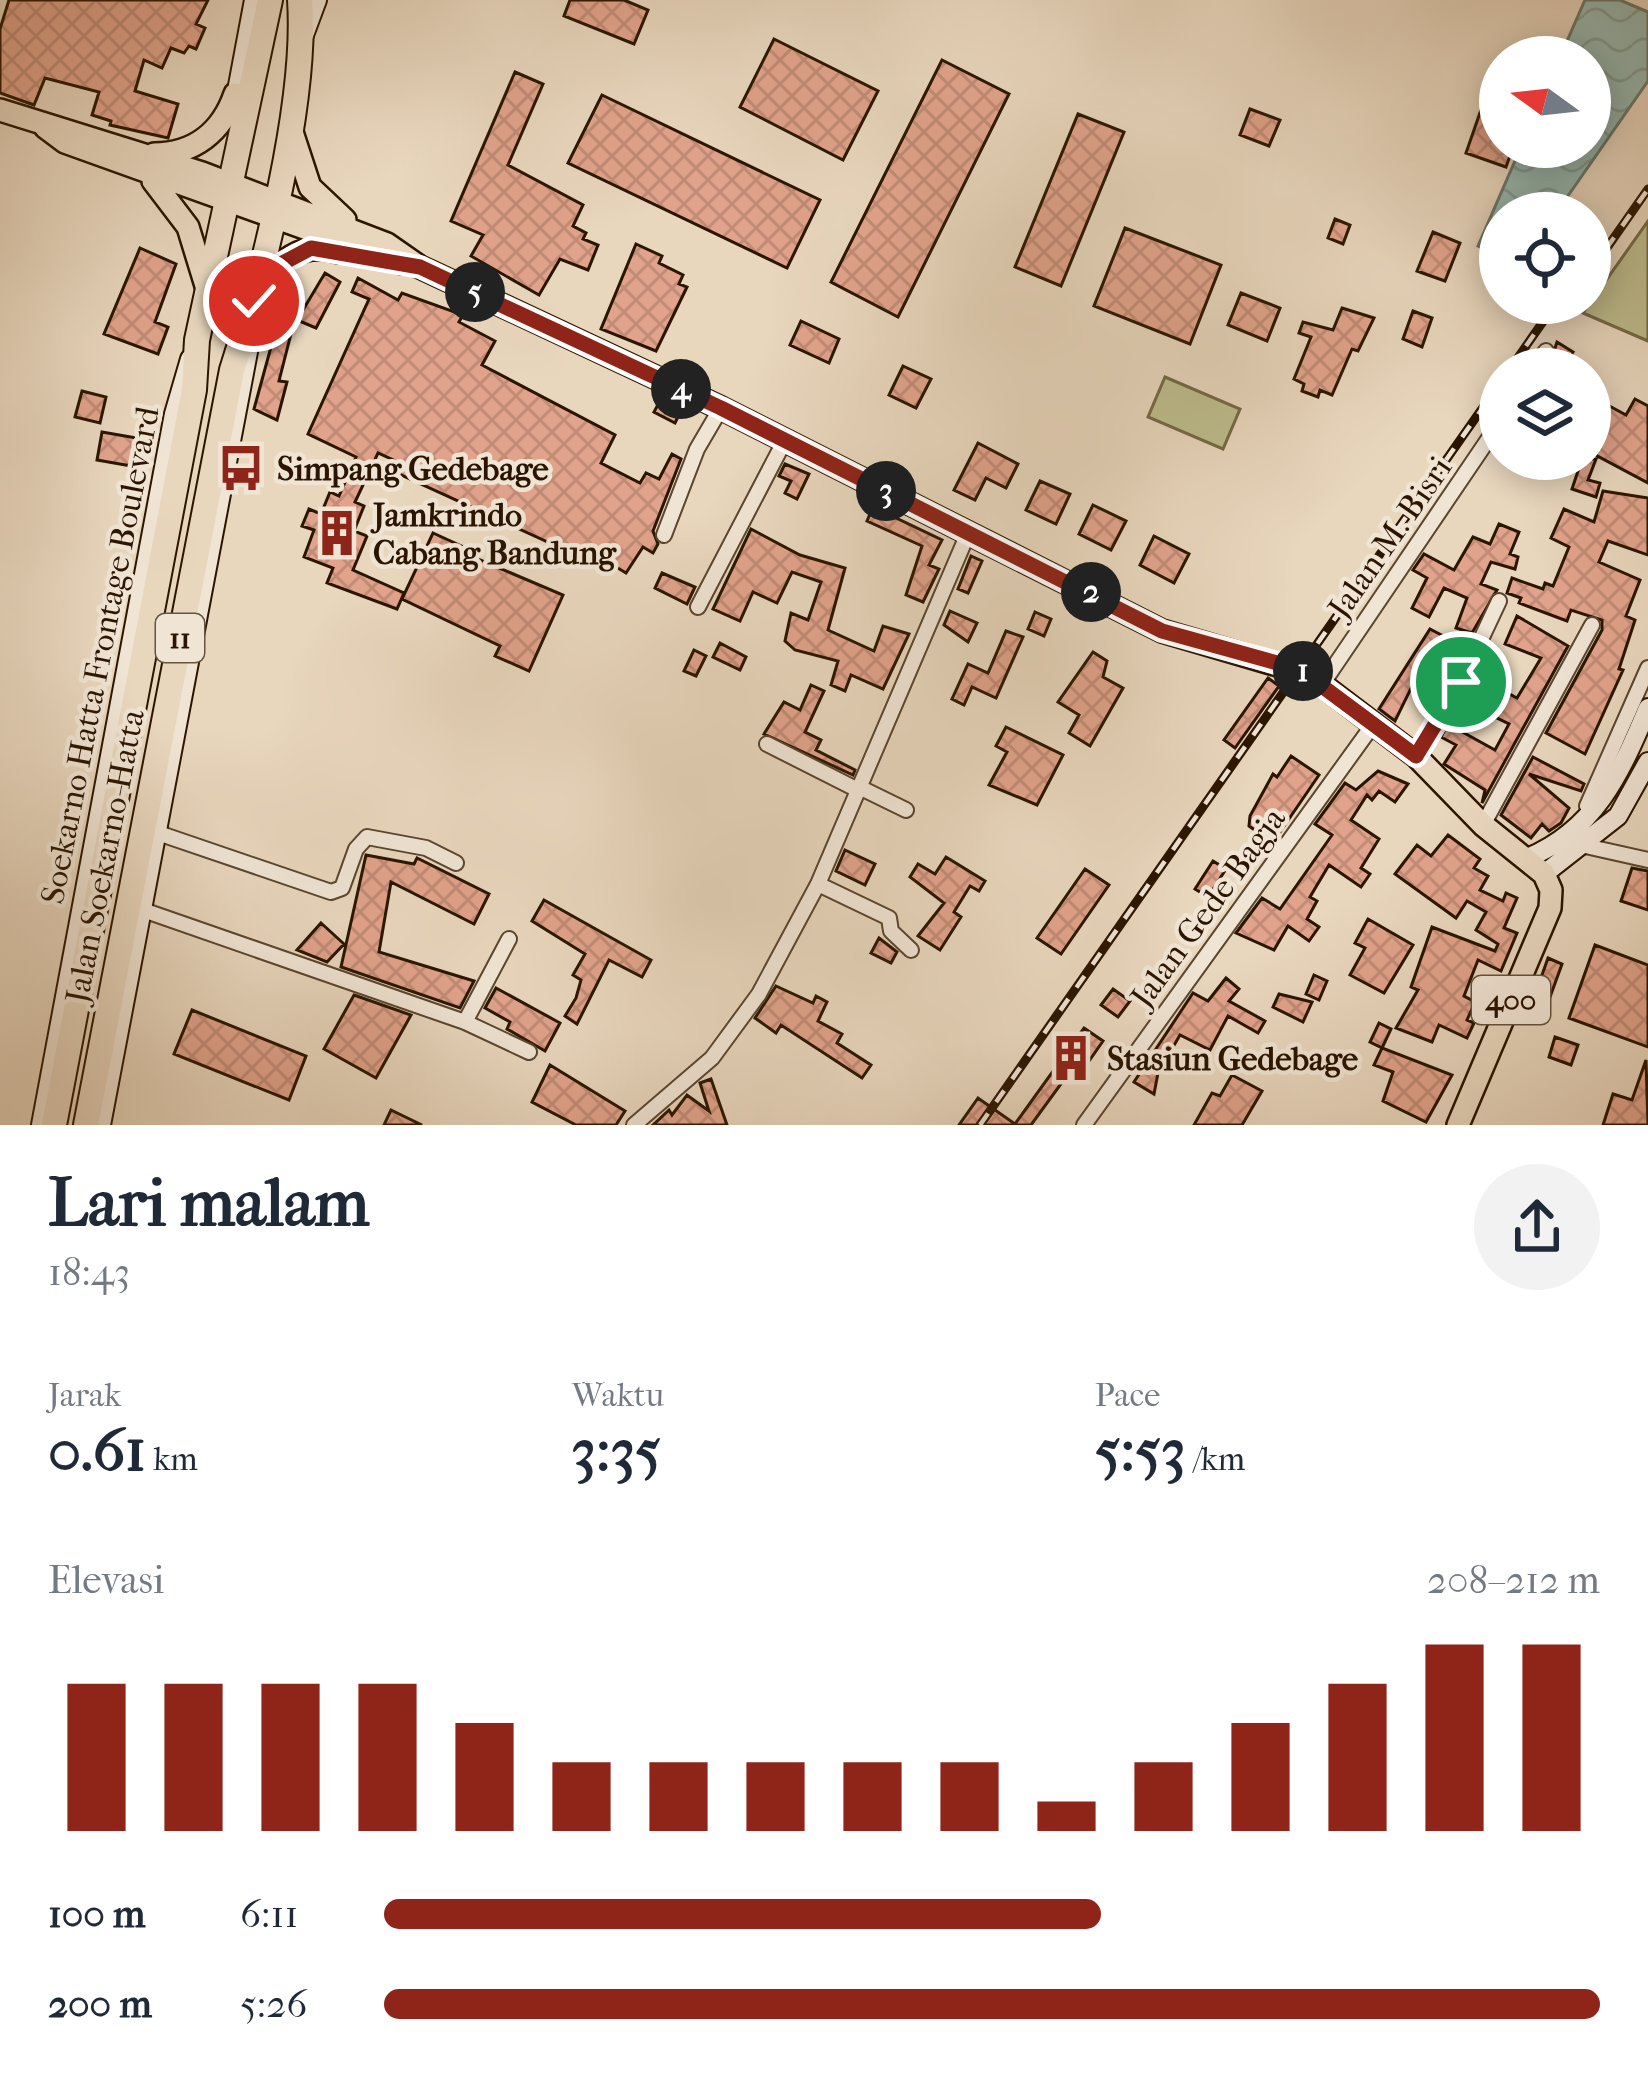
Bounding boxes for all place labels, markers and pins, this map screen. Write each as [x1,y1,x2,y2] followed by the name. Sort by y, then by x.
[203,250,305,352] pin
[445,262,505,322] pin: 5
[651,359,711,419] pin: 4
[216,443,266,493] bus stop icon: Simpang Gedebage
[277,450,549,489] place label: Simpang Gedebage
[856,461,916,521] pin: 3
[370,496,617,573] place label: Jamkrindo Cabang Bandung
[312,508,362,558] building icon: Jamkrindo Cabang Bandung
[1061,562,1121,622] pin: 2
[1410,631,1512,733] pin
[1273,641,1333,701] pin: 1
[1046,1033,1096,1083] building icon: Stasiun Gedebage
[1107,1040,1359,1079] place label: Stasiun Gedebage

